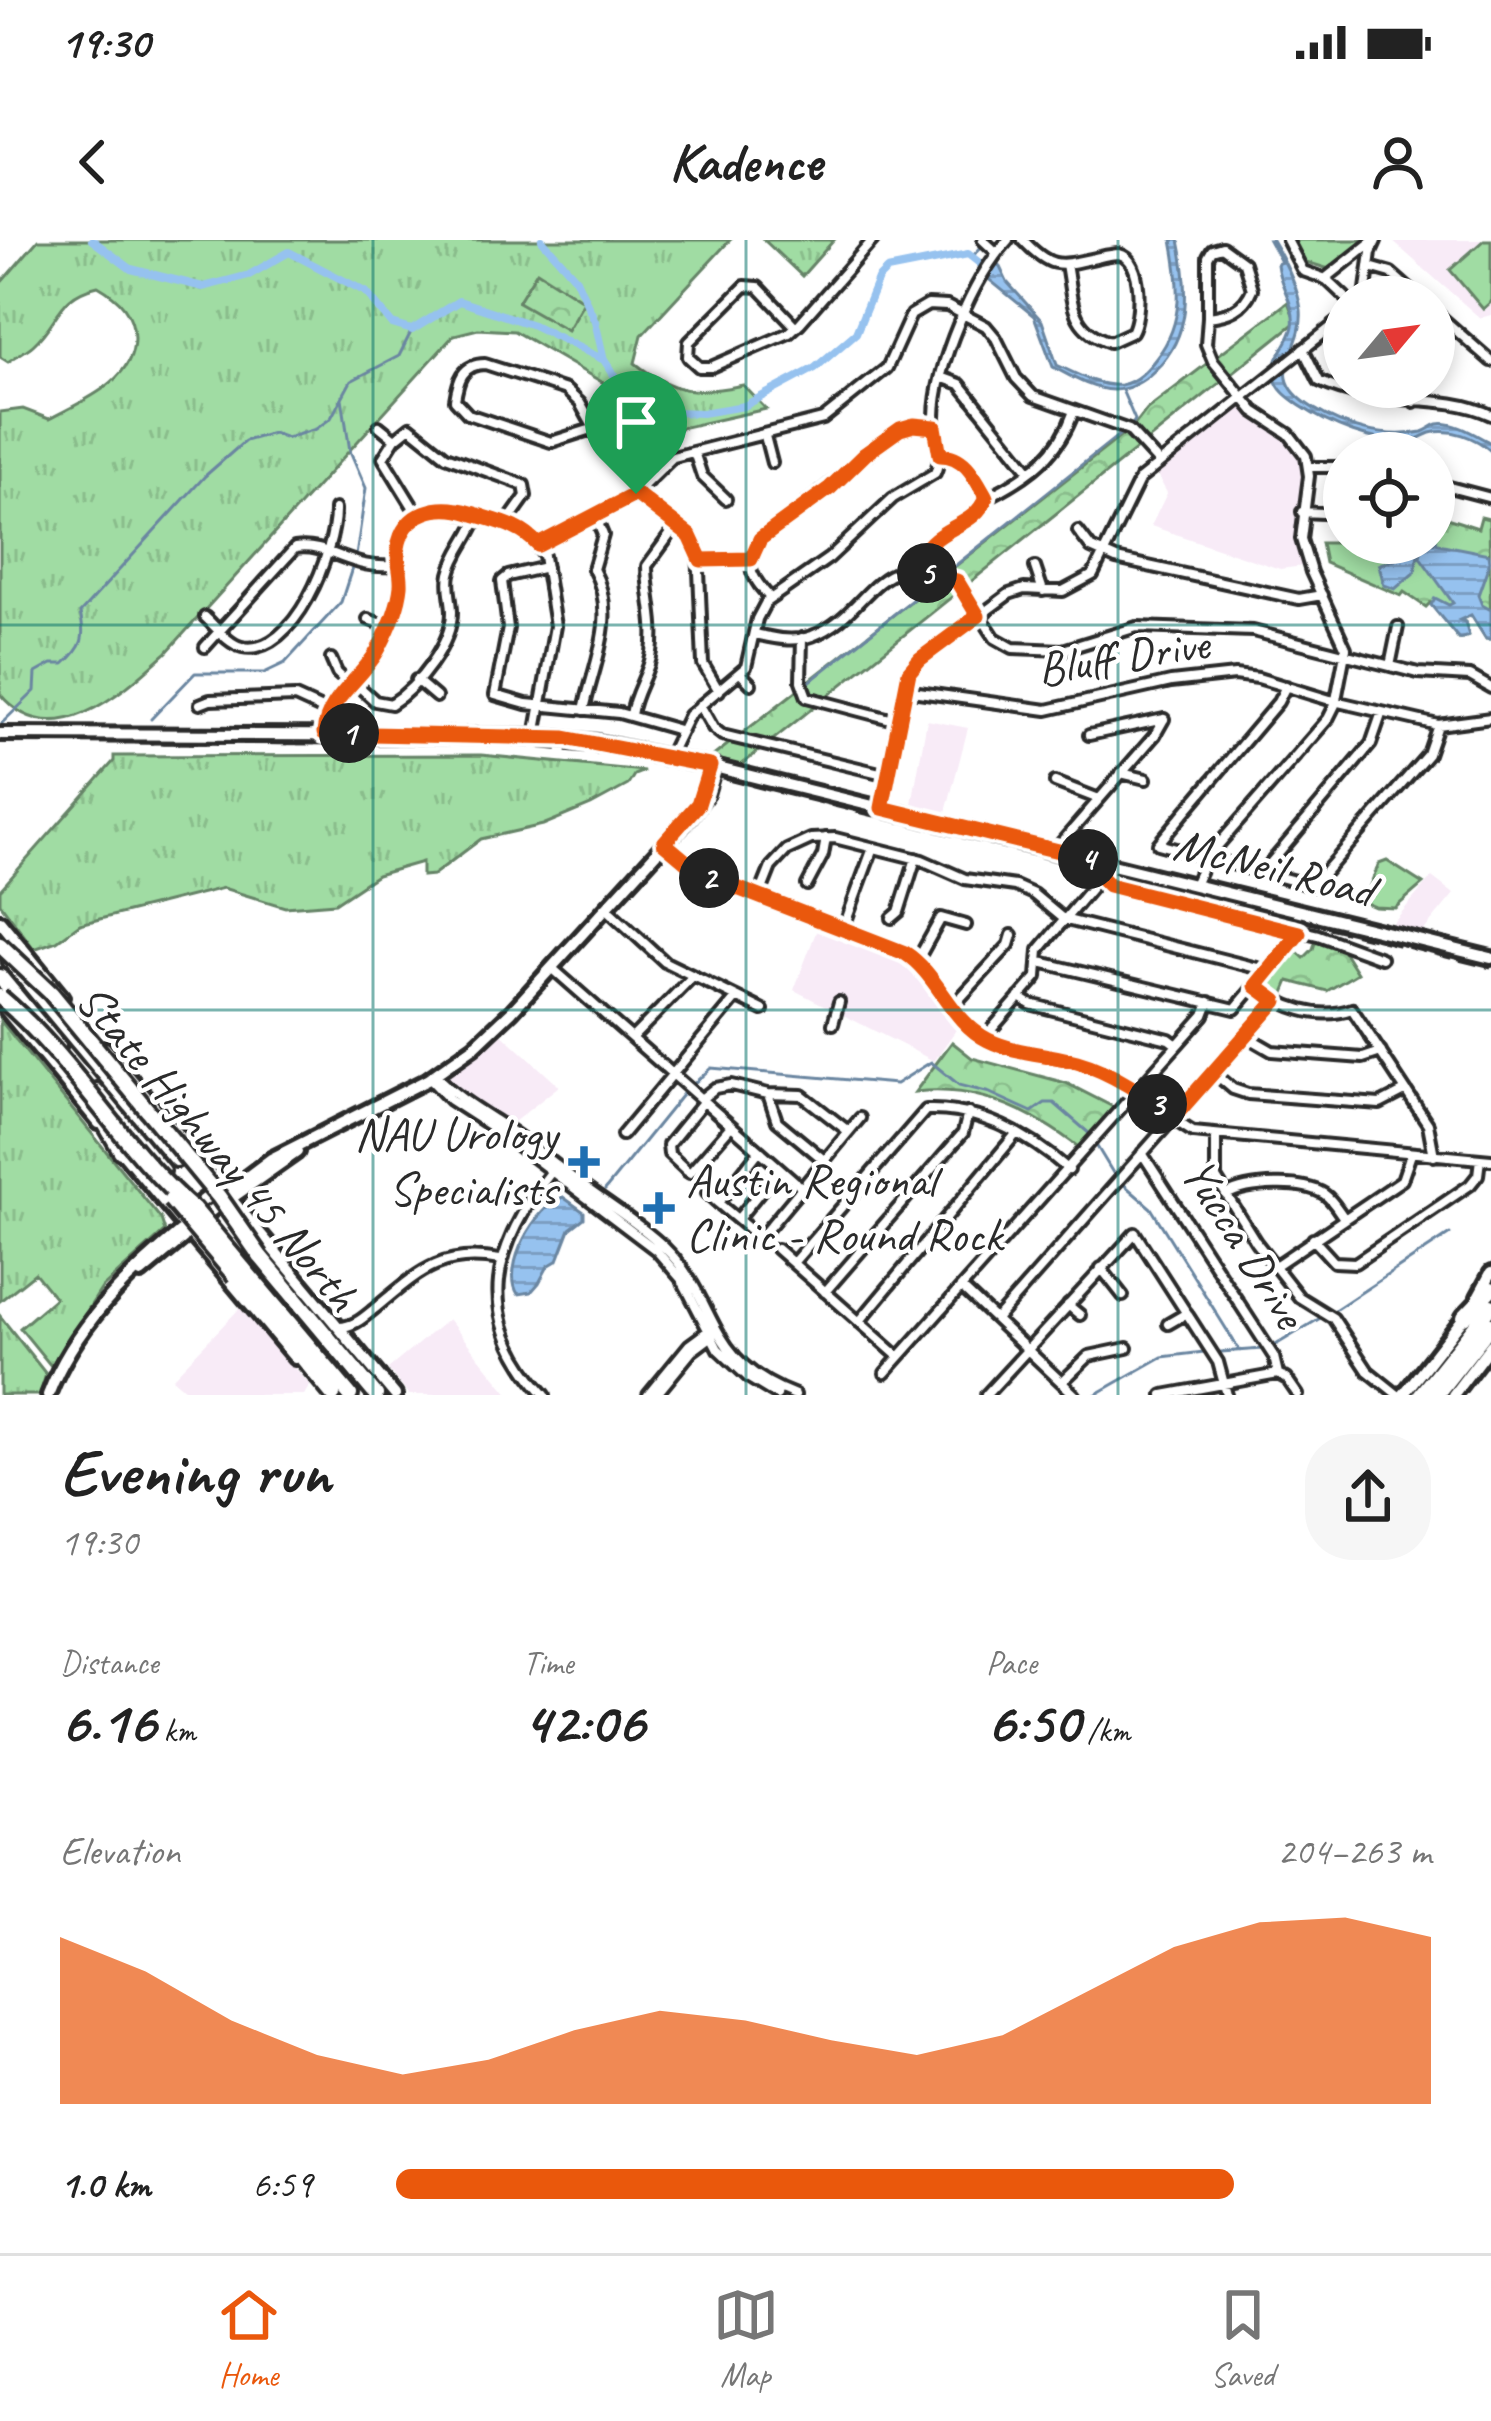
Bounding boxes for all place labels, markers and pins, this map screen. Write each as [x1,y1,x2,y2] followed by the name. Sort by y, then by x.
[585,371,687,494] pin
[897,543,957,603] pin: 5
[319,703,379,763] pin: 1
[1058,829,1118,889] pin: 4
[679,848,739,908] pin: 2
[1127,1074,1187,1134] pin: 3
[355,1104,561,1219] place label: NAU Urology Specialists
[568,1146,600,1178] marker: NAU Urology Specialists
[686,1150,1005,1265] place label: Austin Regional Clinic - Round Rock
[643,1192,675,1224] marker: Austin Regional Clinic - Round Rock

